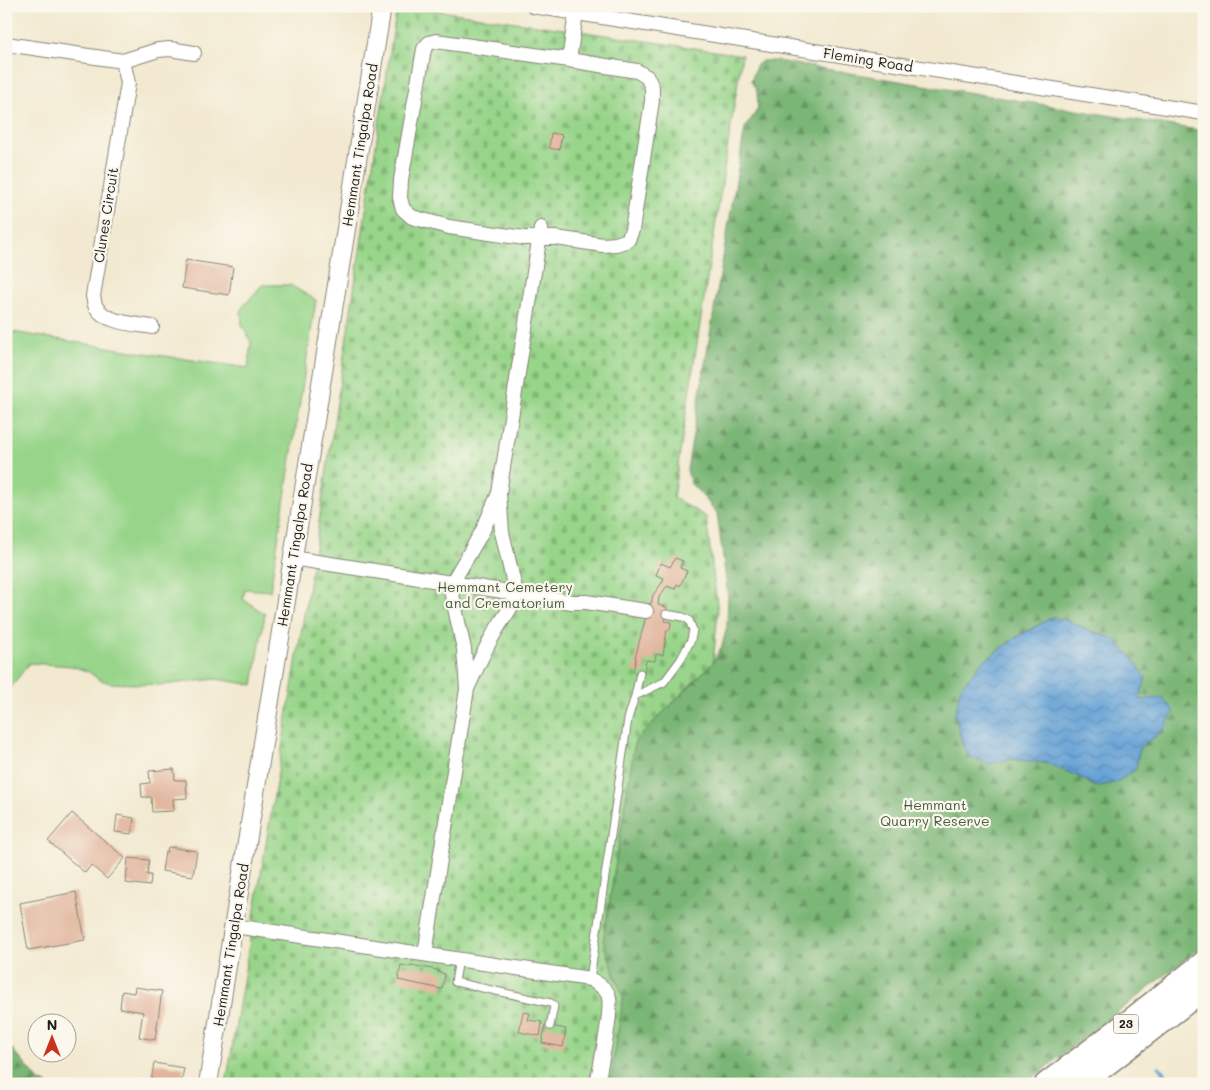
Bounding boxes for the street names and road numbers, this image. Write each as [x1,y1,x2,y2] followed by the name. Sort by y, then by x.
[822,43,914,76] street label: Fleming Road
[337,62,382,228] street label: Hemmant Tingalpa Road
[89,166,122,264] street label: Clunes Circuit
[272,462,317,628] street label: Hemmant Tingalpa Road
[208,862,253,1028] street label: Hemmant Tingalpa Road
[1114,1014,1138,1034] road number: 23

